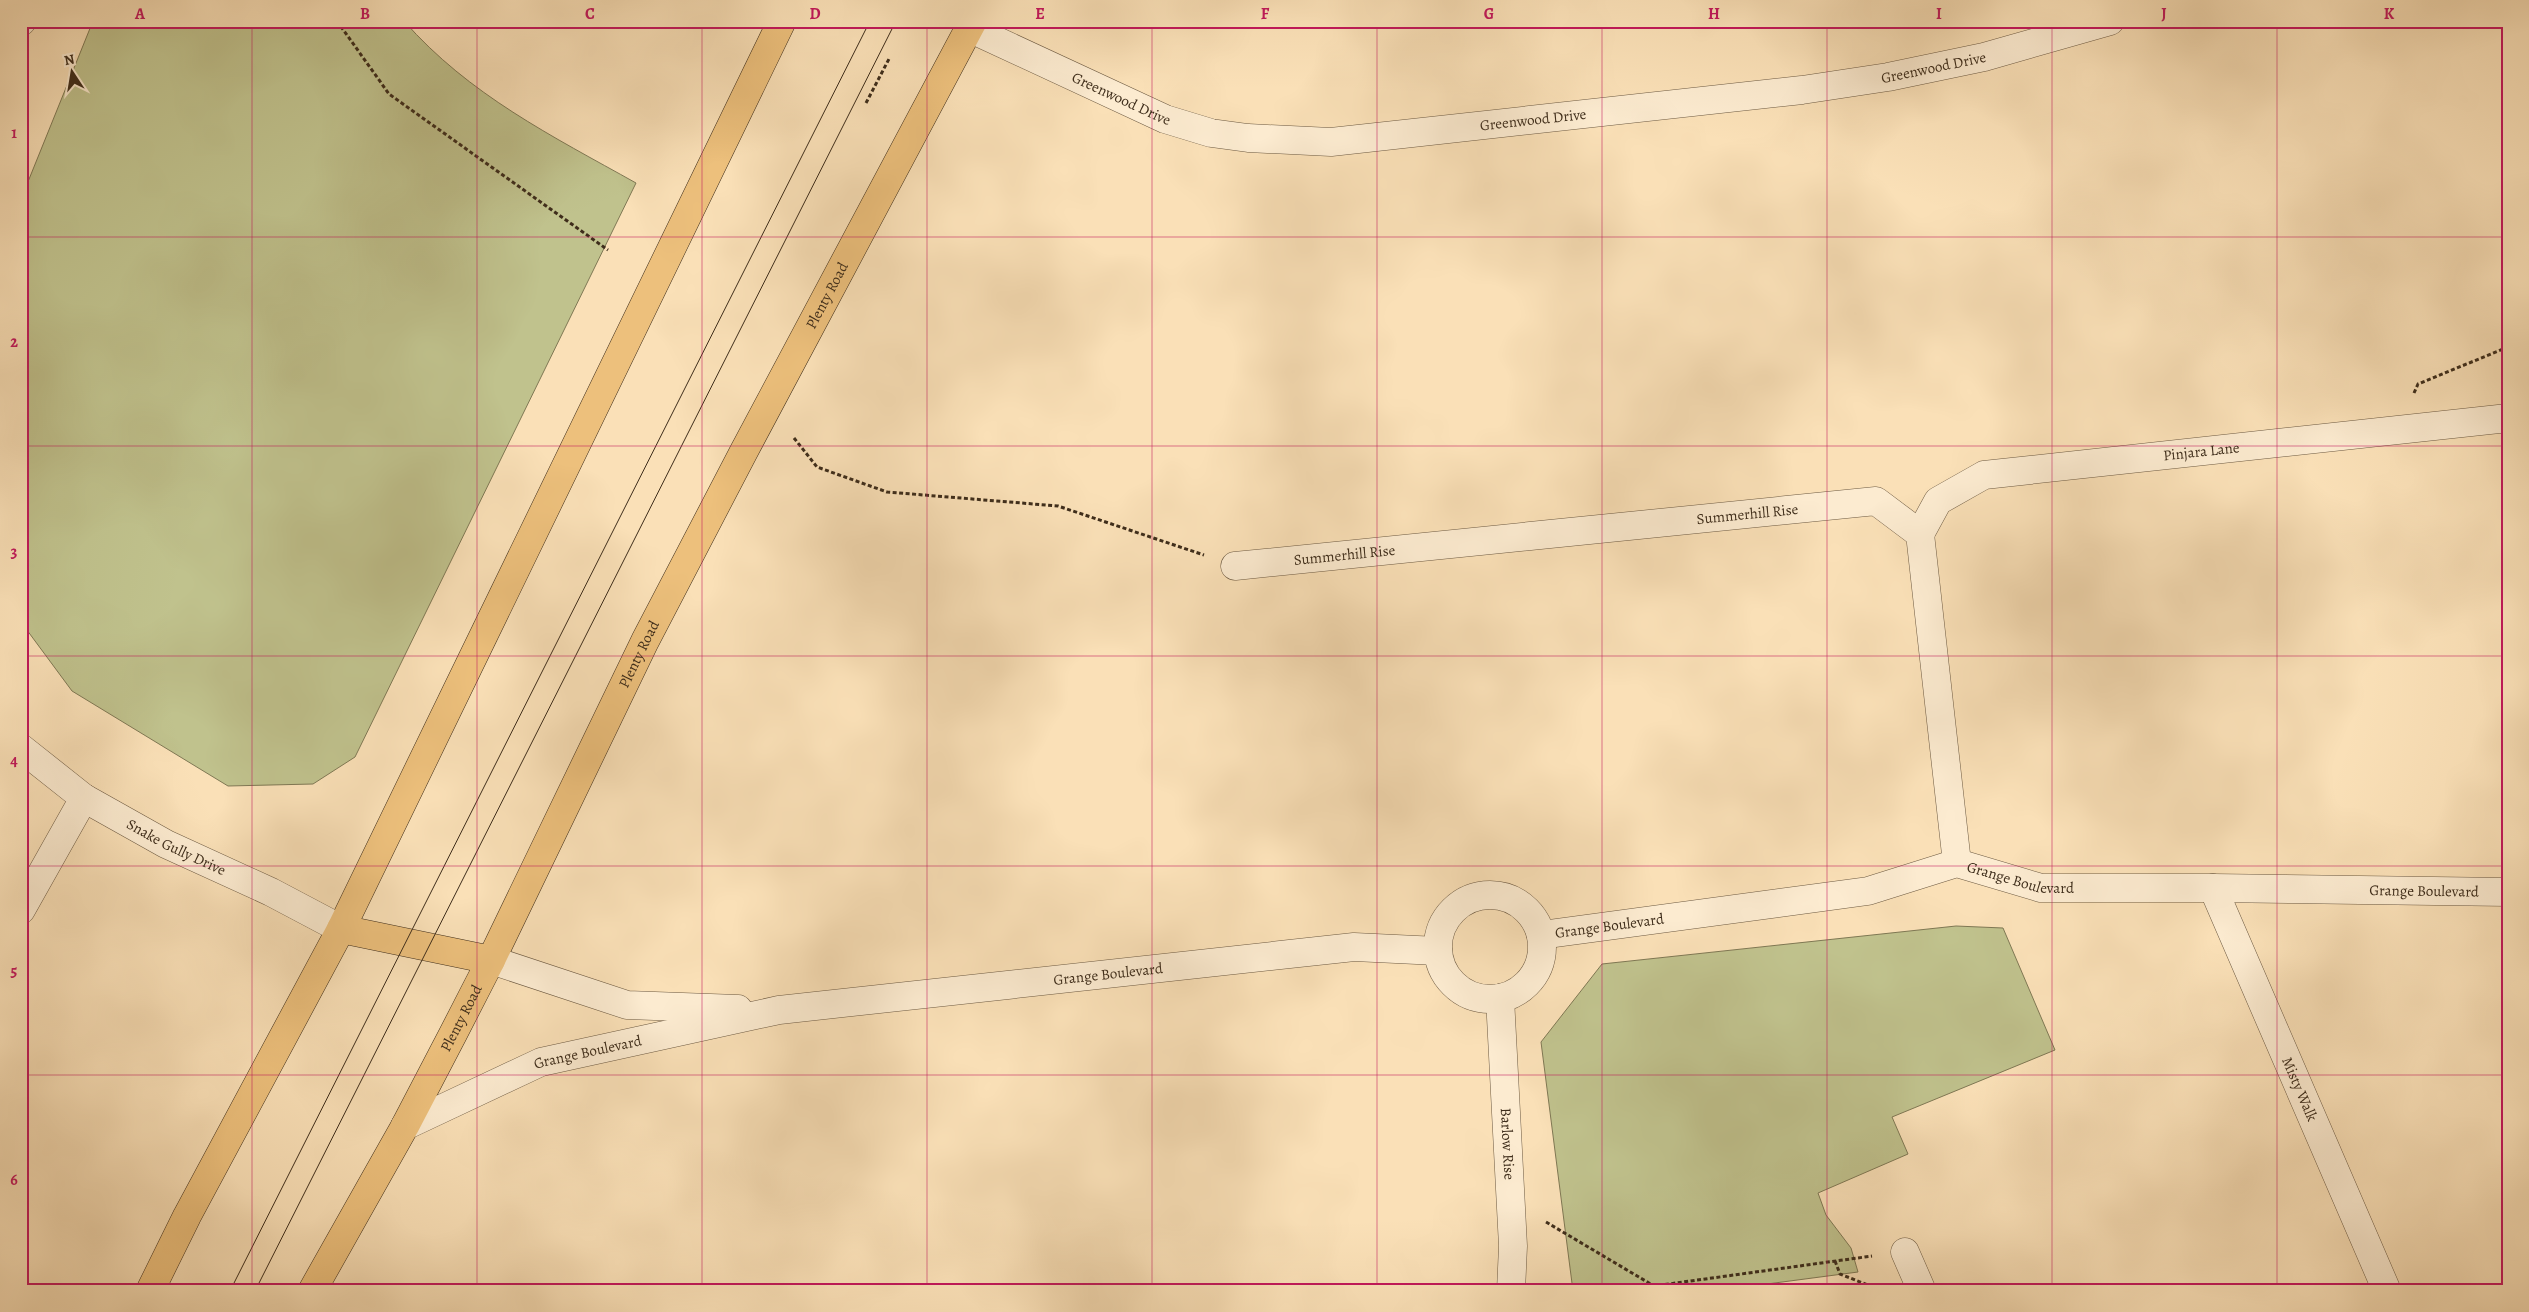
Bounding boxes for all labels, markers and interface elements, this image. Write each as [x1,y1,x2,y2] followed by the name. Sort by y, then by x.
[134,3,146,25] text: A
[360,3,370,25] text: B
[585,3,595,25] text: C
[809,3,821,25] text: D
[1035,3,1045,25] text: E
[1261,3,1270,25] text: F
[1484,3,1494,25] text: G
[1708,3,1720,25] text: H
[1936,3,1942,25] text: I
[2161,3,2167,25] text: J
[2384,3,2395,25] text: K
[1880,47,1988,88] street label: Greenwood Drive
[48,48,98,98] north arrow
[62,49,76,70] text: N
[1069,67,1173,130] street label: Greenwood Drive
[1479,104,1588,135] street label: Greenwood Drive
[11,122,17,144] text: 1
[801,258,853,332] street label: Plenty Road
[10,331,18,353] text: 2
[2162,437,2241,465] street label: Pinjara Lane
[1696,499,1799,529] street label: Summerhill Rise
[1293,540,1397,570] street label: Summerhill Rise
[11,541,18,563] text: 3
[614,616,664,691] street label: Plenty Road
[10,750,18,772] text: 4
[123,814,229,880] street label: Snake Gully Drive
[1965,857,2075,898] street label: Grange Boulevard
[2369,880,2480,902] street label: Grange Boulevard
[1554,908,1666,943] street label: Grange Boulevard
[1052,958,1165,990] street label: Grange Boulevard
[11,960,18,982] text: 5
[436,980,487,1055] street label: Plenty Road
[530,1030,644,1074] street label: Grange Boulevard
[2277,1054,2323,1125] street label: Misty Walk
[1496,1107,1520,1181] street label: Barlow Rise
[10,1169,18,1191] text: 6

